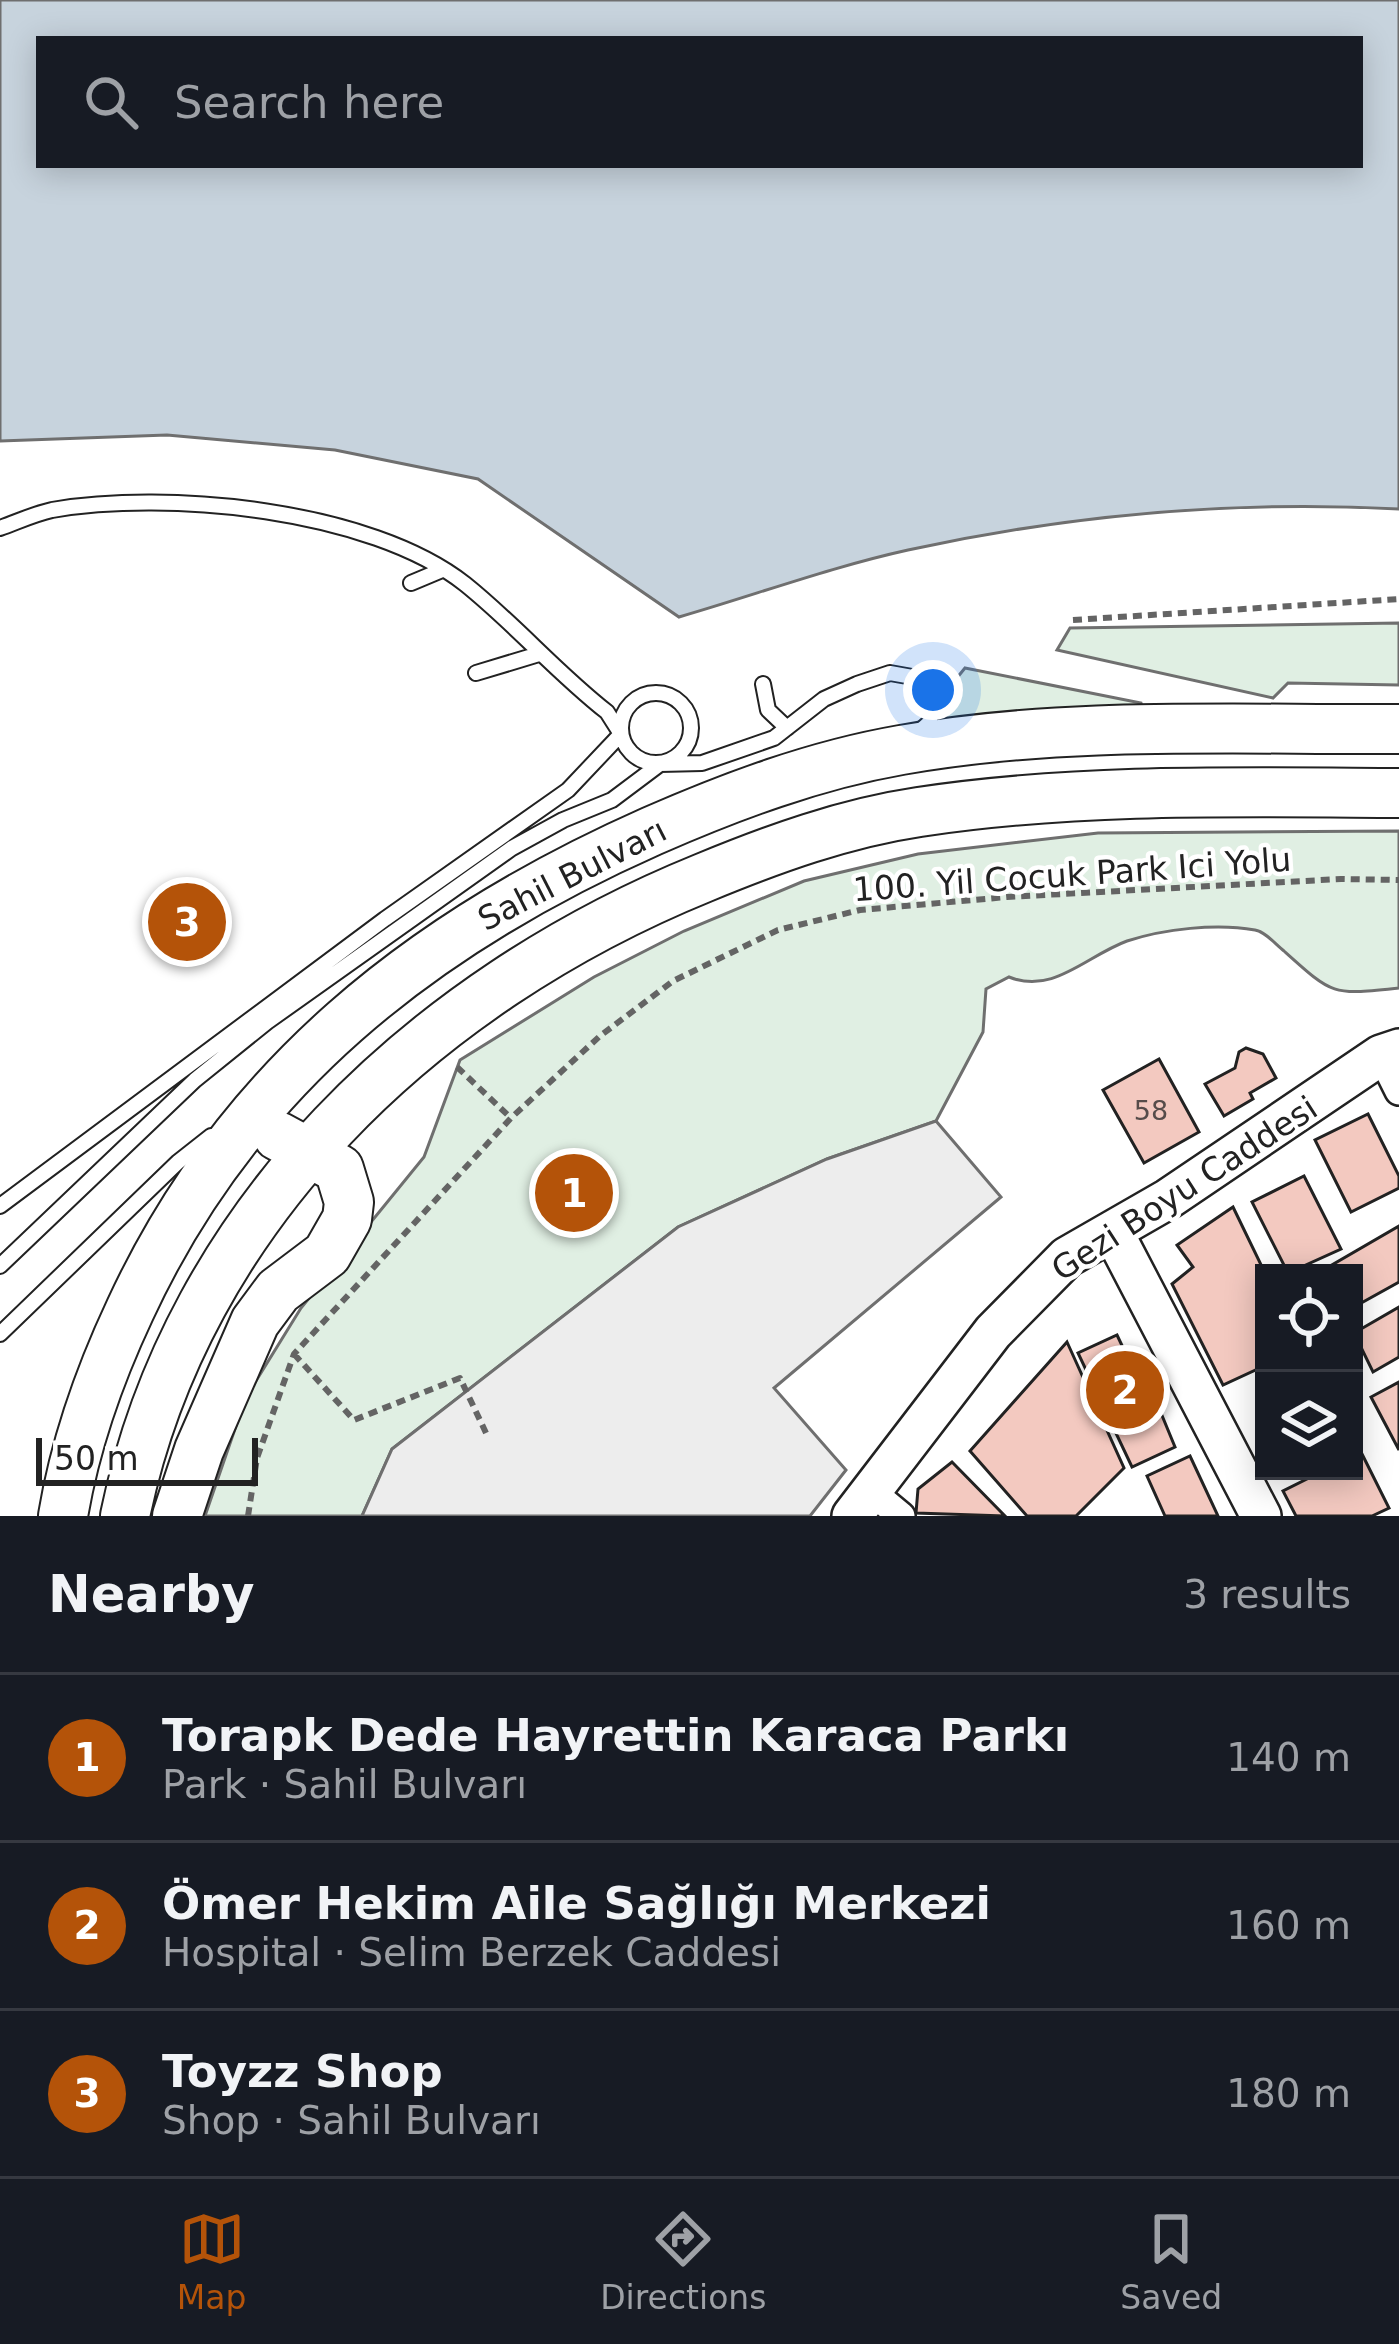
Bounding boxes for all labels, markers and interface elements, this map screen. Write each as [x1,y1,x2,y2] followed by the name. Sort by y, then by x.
[36,36,1363,168] search box
[78,69,144,135] icon: search
[174,76,444,129] text: Search here
[903,660,963,720] your location
[472,810,673,939] street label: Sahil Bulvarı
[852,840,1292,909] street label: 100. Yil Cocuk Park Ici Yolu
[148,877,226,967] pin: 3
[1044,1088,1324,1289] street label: Gezi Boyu Caddesi
[1134,1095,1168,1126] house number: 58
[535,1148,613,1238] pin: 1
[1255,1264,1363,1480] map controls
[1255,1264,1363,1372] button: locate
[1086,1345,1164,1435] pin: 2
[1255,1372,1363,1480] button: layers
[36,1432,258,1485] scale bar
[54,1439,139,1478] text: 50 m
[48,1565,255,1624] text: Nearby
[1183,1572,1351,1617] text: 3 results
[162,1709,1069,1762] text: Torapk Dede Hayrettin Karaca Parkı
[73,1735,101,1780] text: 1
[1226,1735,1351,1780] text: 140 m
[162,1762,527,1807] text: Park · Sahil Bulvarı
[162,1877,991,1930] text: Ömer Hekim Aile Sağlığı Merkezi
[73,1903,101,1948] text: 2
[1226,1903,1351,1948] text: 160 m
[162,1930,781,1975] text: Hospital · Selim Berzek Caddesi
[162,2045,443,2098] text: Toyzz Shop
[73,2071,101,2116] text: 3
[1226,2071,1351,2116] text: 180 m
[162,2098,541,2143] text: Shop · Sahil Bulvarı
[177,2206,247,2317] tab: Map
[600,2206,766,2317] tab: Directions
[1120,2206,1222,2317] tab: Saved

